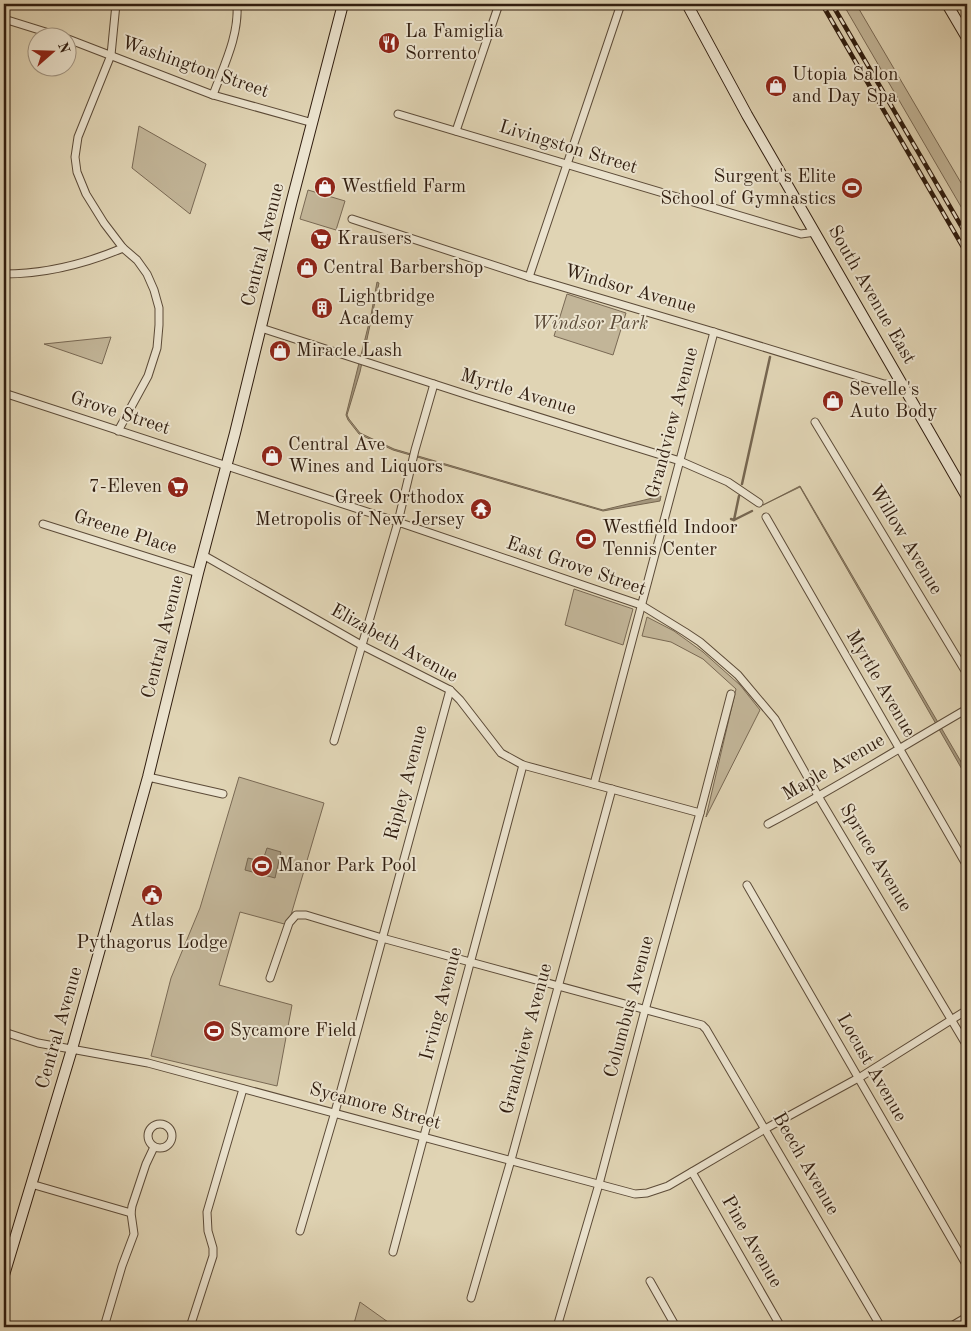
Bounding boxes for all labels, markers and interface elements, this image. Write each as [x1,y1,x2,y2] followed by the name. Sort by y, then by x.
[405,23,504,64] place label: La Famiglia Sorrento
[28,28,78,78] north arrow
[377,31,401,55] restaurant icon: La Famiglia Sorrento
[119,34,271,102] street label: Washington Street
[55,40,72,56] text: N
[792,66,899,107] place label: Utopia Salon and Day Spa
[764,74,788,98] shop icon: Utopia Salon and Day Spa
[496,118,640,178] street label: Livingston Street
[660,168,836,209] place label: Surgent's Elite School of Gymnastics
[313,175,337,199] shop icon: Westfield Farm
[840,176,864,200] sports icon: Surgent's Elite School of Gymnastics
[341,178,466,197] place label: Westfield Farm
[239,181,289,309] street label: Central Avenue
[824,222,918,368] street label: South Avenue East
[309,227,333,251] supermarket icon: Krausers
[337,230,412,249] place label: Krausers
[295,256,319,280] shop icon: Central Barbershop
[323,259,483,278] place label: Central Barbershop
[562,262,698,318] street label: Windsor Avenue
[338,288,435,329] place label: Lightbridge Academy
[310,296,334,320] building icon: Lightbridge Academy
[532,315,648,334] park label: Windsor Park
[268,339,292,363] shop icon: Miracle Lash
[296,342,402,361] place label: Miracle Lash
[644,345,702,501] street label: Grandview Avenue
[458,366,578,420] street label: Myrtle Avenue
[849,381,938,422] place label: Sevelle's Auto Body
[68,389,172,439] street label: Grove Street
[821,389,845,413] shop icon: Sevelle's Auto Body
[288,436,443,477] place label: Central Ave Wines and Liquors
[260,444,284,468] shop icon: Central Ave Wines and Liquors
[166,475,190,499] supermarket icon: 7-Eleven
[89,478,162,497] place label: 7-Eleven
[865,482,945,598] street label: Willow Avenue
[255,489,465,530] place label: Greek Orthodox Metropolis of New Jersey
[469,497,493,521] temple icon: Greek Orthodox Metropolis of New Jersey
[71,507,179,559] street label: Greene Place
[602,519,738,560] place label: Westfield Indoor Tennis Center
[574,527,598,551] sports icon: Westfield Indoor Tennis Center
[504,534,648,600] street label: East Grove Street
[139,573,189,701] street label: Central Avenue
[327,601,461,687] street label: Elizabeth Avenue
[842,627,918,741] street label: Myrtle Avenue
[383,723,431,843] street label: Ripley Avenue
[780,731,888,805] street label: Maple Avenue
[835,801,915,915] street label: Spruce Avenue
[250,854,274,878] sports icon: Manor Park Pool
[278,857,416,876] place label: Manor Park Pool
[140,883,164,907] public building icon: Atlas Pythagorus Lodge
[76,912,228,953] place label: Atlas Pythagorus Lodge
[602,934,658,1080] street label: Columbus Avenue
[418,945,466,1063] street label: Irving Avenue
[498,961,556,1117] street label: Grandview Avenue
[33,965,87,1091] street label: Central Avenue
[832,1011,910,1125] street label: Locust Avenue
[202,1019,226,1043] sports icon: Sycamore Field
[230,1022,357,1041] place label: Sycamore Field
[307,1080,443,1134] street label: Sycamore Street
[768,1110,842,1218] street label: Beech Avenue
[717,1193,785,1291] street label: Pine Avenue

